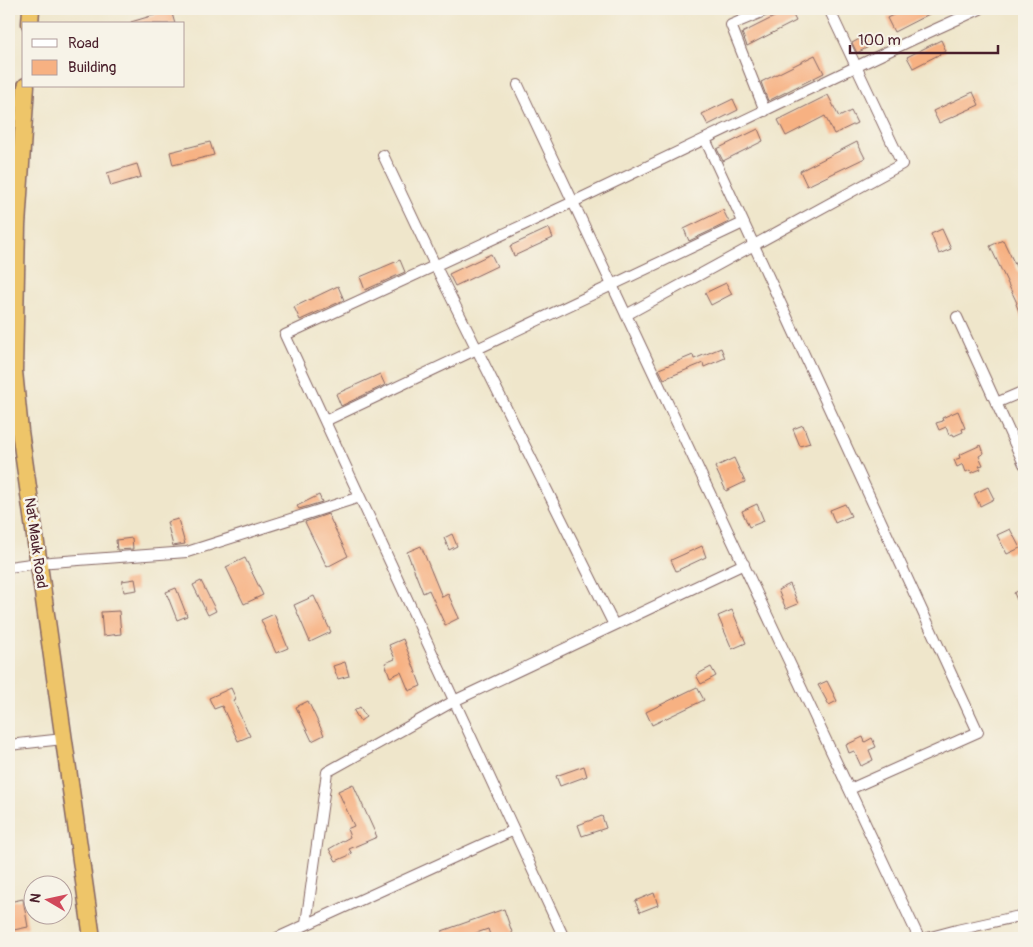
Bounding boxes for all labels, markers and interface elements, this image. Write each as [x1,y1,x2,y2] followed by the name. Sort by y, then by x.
[22,22,185,88] legend
[850,22,998,54] scale bar
[858,31,901,50] text: 100 m
[68,34,99,53] text: Road
[68,58,116,77] text: Building
[20,496,51,590] street label: Nat Mauk Road
[22,874,72,924] north arrow
[27,892,45,904] text: N

